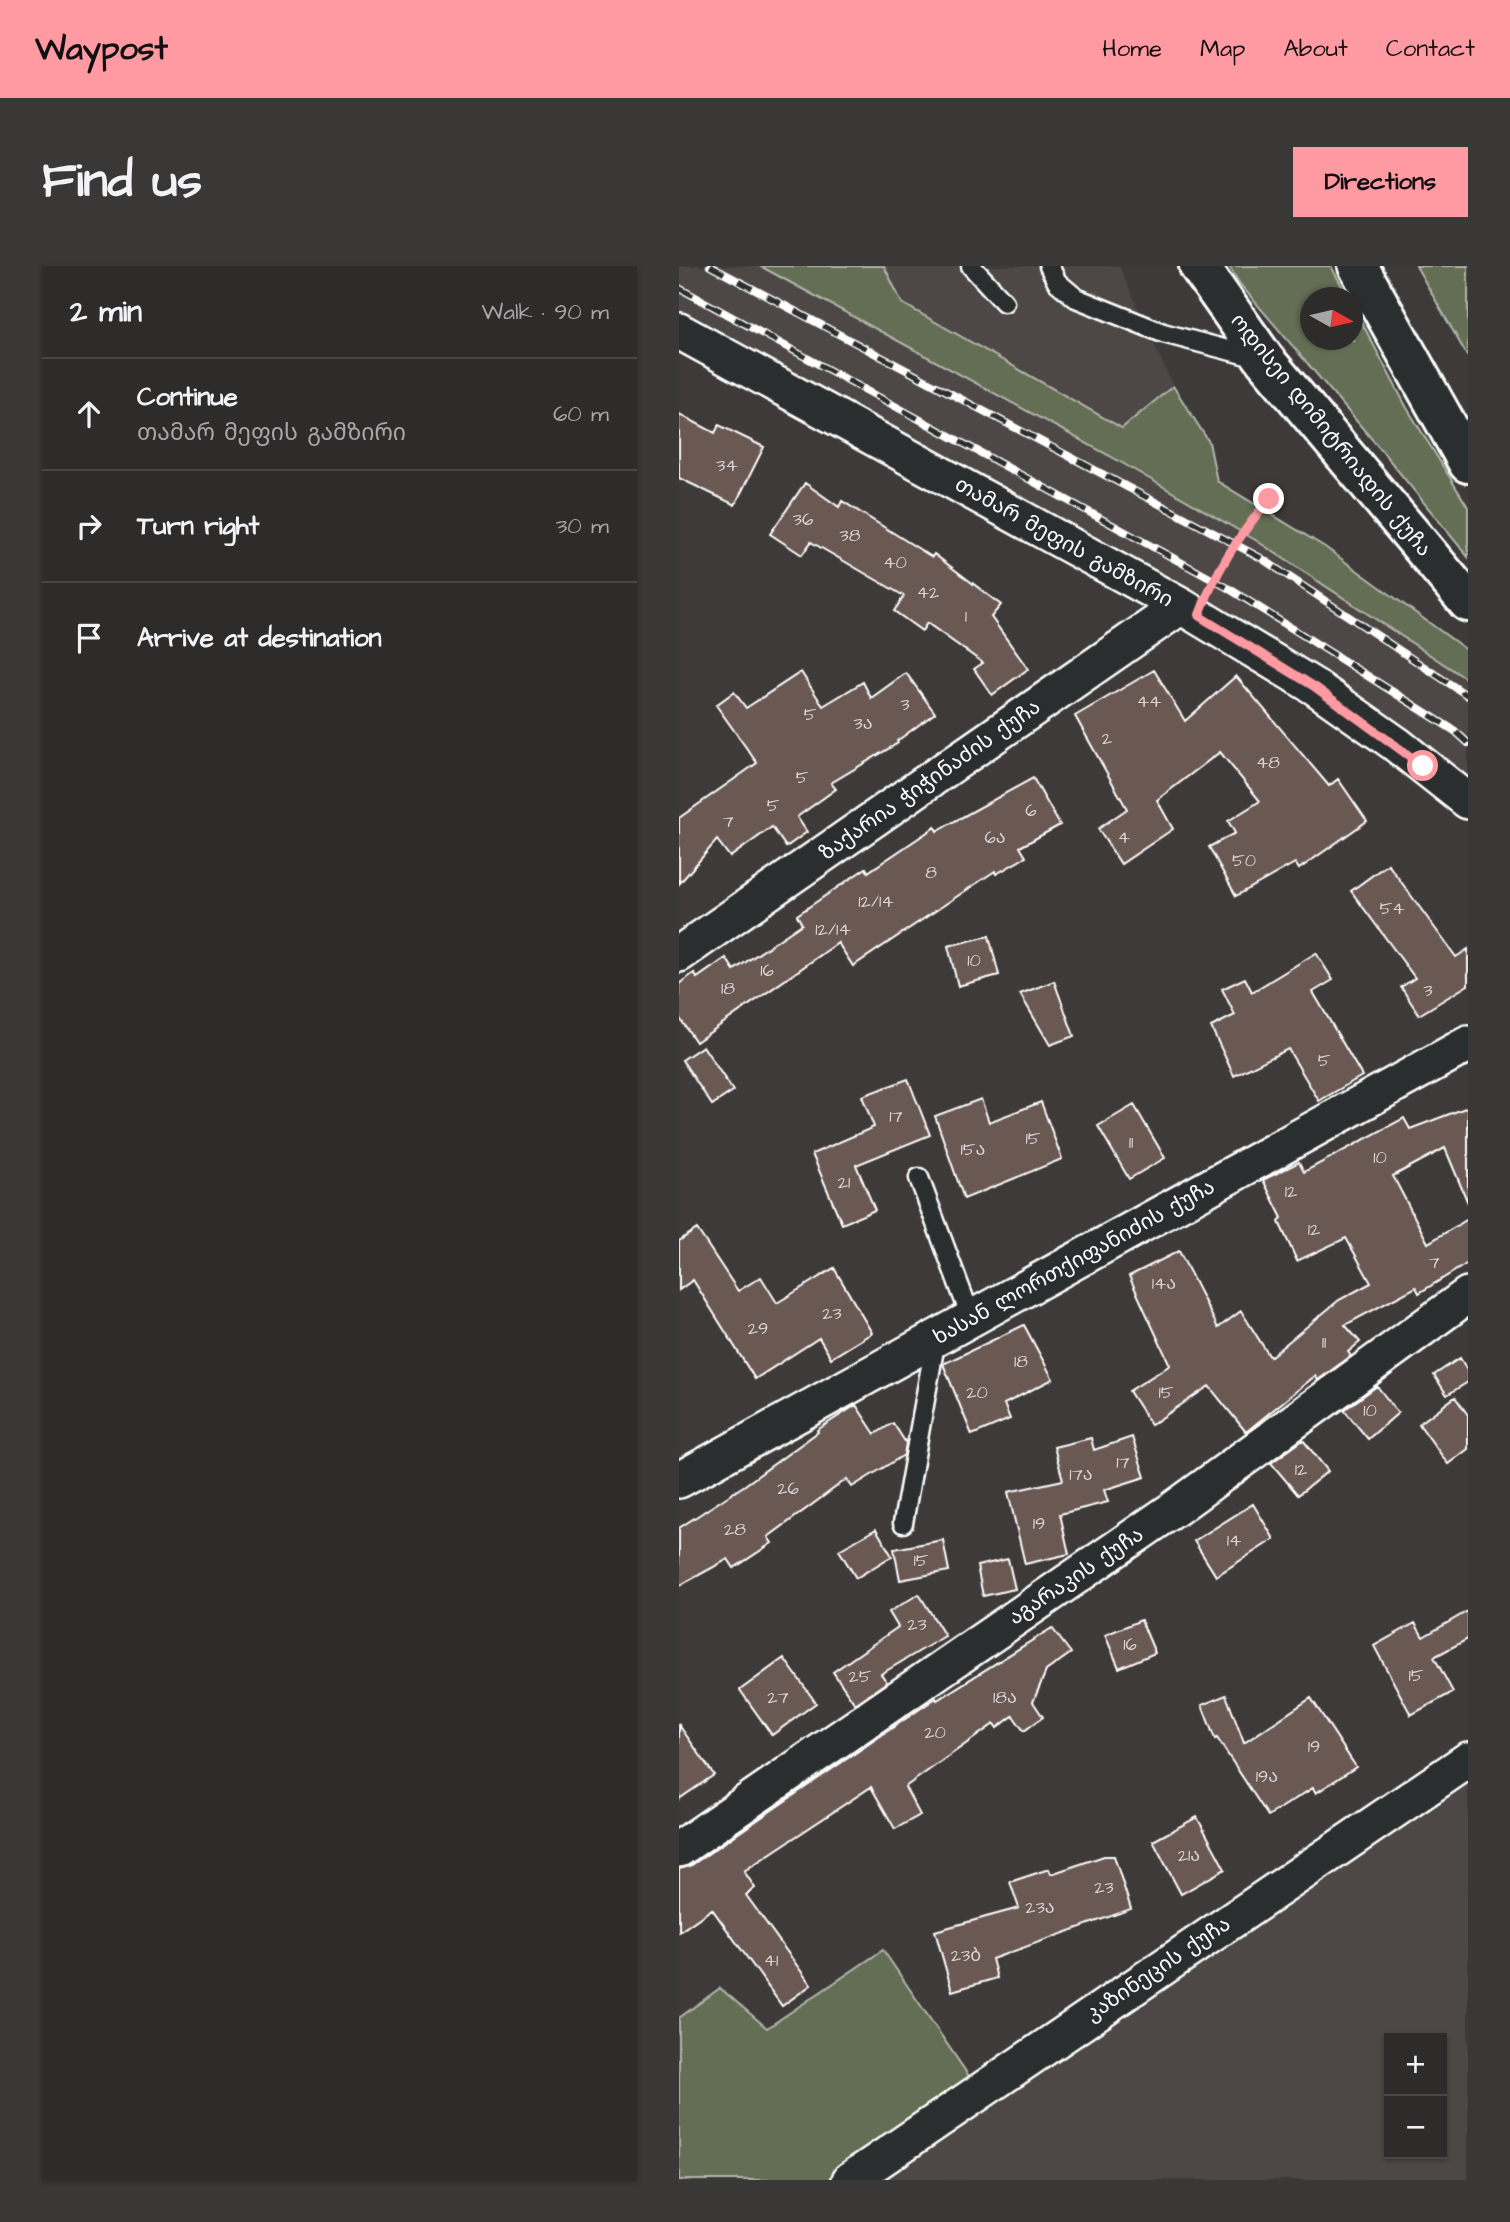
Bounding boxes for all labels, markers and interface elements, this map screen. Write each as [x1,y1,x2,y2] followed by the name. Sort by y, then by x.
[35,26,168,72] text: Waypost
[1102,32,1162,66] text: Home
[1200,32,1245,66] text: Map
[1283,32,1348,66] text: About
[1386,32,1475,66] text: Contact
[1293,147,1468,217] button: Directions
[42,148,202,216] text: Find us
[1300,287,1363,350] north arrow
[70,291,142,333] text: 2 min
[482,296,609,328] text: Walk · 90 m
[1224,307,1438,563] street label: ოდისეი დიმიტრიადის ქუჩა
[137,379,238,415] text: Continue
[70,395,108,433] icon: ahead
[553,398,609,430] text: 60 m
[137,417,406,449] text: თამარ მეფის გამზირი
[716,453,738,478] house number: 34
[950,470,1178,614] street label: თამარ მეფის გამზირი
[1253,483,1284,514] route end
[70,507,108,545] icon: right
[793,507,813,532] house number: 36
[137,508,259,544] text: Turn right
[556,510,609,542] text: 30 m
[840,523,861,548] house number: 38
[883,550,907,575] house number: 40
[917,580,940,605] house number: 42
[965,604,967,629] house number: 1
[70,619,108,657] icon: arrive
[137,620,382,656] text: Arrive at destination
[1137,689,1161,714] house number: 44
[814,692,1046,868] street label: ზაქარია ჭიჭინაძის ქუჩა
[900,692,910,717] house number: 3
[804,702,817,727] house number: 5
[853,711,873,736] house number: 3ა
[1102,726,1113,751] house number: 2
[1256,750,1280,775] house number: 48
[1407,750,1438,781] route start
[796,765,809,790] house number: 5
[767,793,780,818] house number: 5
[1025,798,1037,823] house number: 6
[722,809,734,834] house number: 7
[984,825,1006,850] house number: 6ა
[1118,825,1130,850] house number: 4
[1232,848,1256,873] house number: 50
[925,860,937,885] house number: 8
[858,889,894,914] house number: 12/14
[1380,896,1405,921] house number: 54
[815,917,851,942] house number: 12/14
[967,948,981,973] house number: 10
[760,958,774,983] house number: 16
[721,976,735,1001] house number: 18
[1423,978,1433,1003] house number: 3
[1318,1048,1331,1073] house number: 5
[889,1104,903,1129] house number: 17
[1025,1126,1041,1151] house number: 15
[1129,1130,1133,1155] house number: 11
[961,1137,985,1162] house number: 15ა
[1373,1145,1387,1170] house number: 10
[838,1170,850,1195] house number: 21
[928,1172,1220,1352] street label: ხასან ლორთქიფანიძის ქუჩა
[1285,1179,1298,1204] house number: 12
[1308,1217,1321,1242] house number: 12
[1428,1250,1440,1275] house number: 7
[1152,1271,1176,1296] house number: 14ა
[822,1301,842,1326] house number: 23
[748,1316,768,1341] house number: 29
[1322,1330,1326,1355] house number: 11
[1014,1349,1028,1374] house number: 18
[966,1380,988,1405] house number: 20
[1158,1380,1174,1405] house number: 15
[1363,1398,1377,1423] house number: 10
[1116,1450,1130,1475] house number: 17
[1295,1457,1308,1482] house number: 12
[1069,1462,1093,1487] house number: 17ა
[777,1476,799,1501] house number: 26
[1033,1511,1045,1536] house number: 19
[724,1517,746,1542] house number: 28
[1003,1520,1149,1632] street label: აგარაკის ქუჩა
[1227,1528,1241,1553] house number: 14
[913,1548,929,1573] house number: 15
[907,1612,927,1637] house number: 23
[1123,1632,1137,1657] house number: 16
[1408,1663,1424,1688] house number: 15
[848,1664,872,1689] house number: 25
[767,1685,789,1710] house number: 27
[993,1685,1017,1710] house number: 18ა
[924,1720,946,1745] house number: 20
[1308,1734,1320,1759] house number: 19
[1256,1764,1278,1789] house number: 19ა
[1178,1843,1200,1868] house number: 21ა
[1094,1875,1114,1900] house number: 23
[1025,1895,1055,1920] house number: 23ა
[1080,1910,1236,2028] street label: კაზინეცის ქუჩა
[951,1943,981,1968] house number: 23ბ
[764,1948,778,1973] house number: 41
[1384,2033,1447,2159] map controls
[1384,2033,1447,2096] button: +
[1384,2096,1447,2159] button: −

